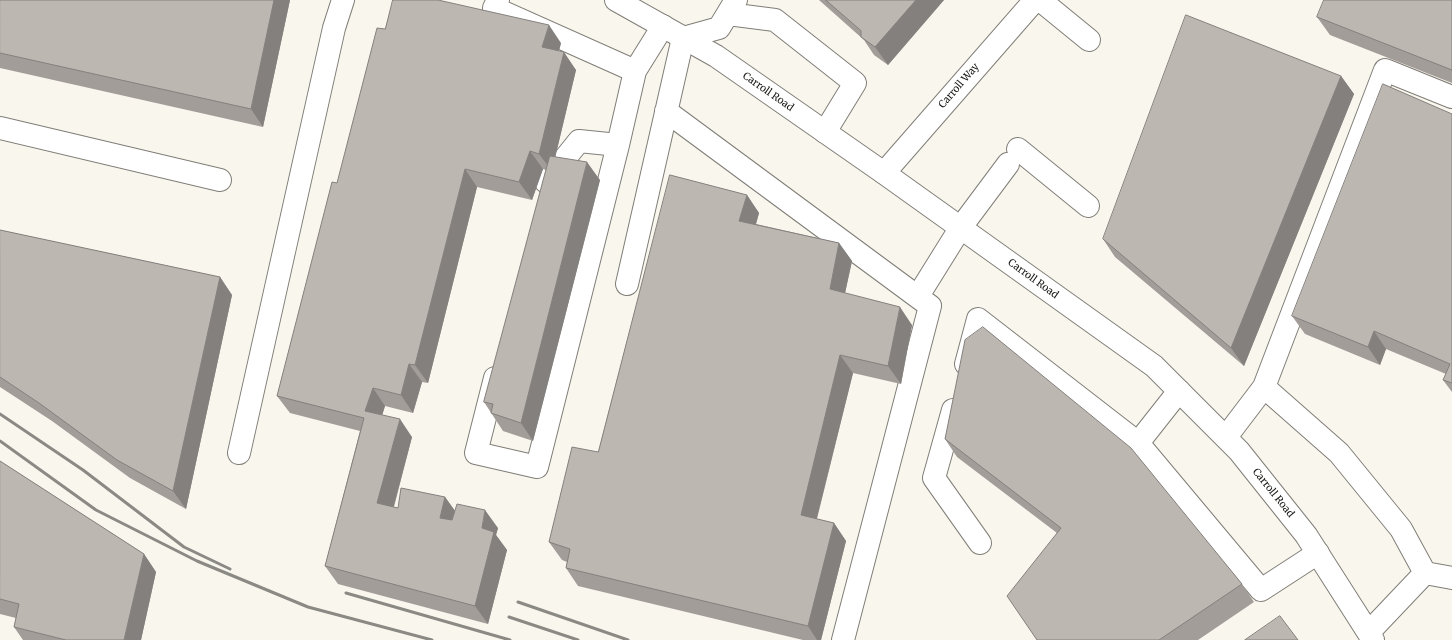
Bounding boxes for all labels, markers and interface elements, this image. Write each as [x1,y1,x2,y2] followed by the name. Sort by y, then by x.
[936,61,982,111] street label: Carroll Way
[740,70,796,114] street label: Carroll Road
[1005,257,1061,301] street label: Carroll Road
[1250,466,1296,520] street label: Carroll Road

